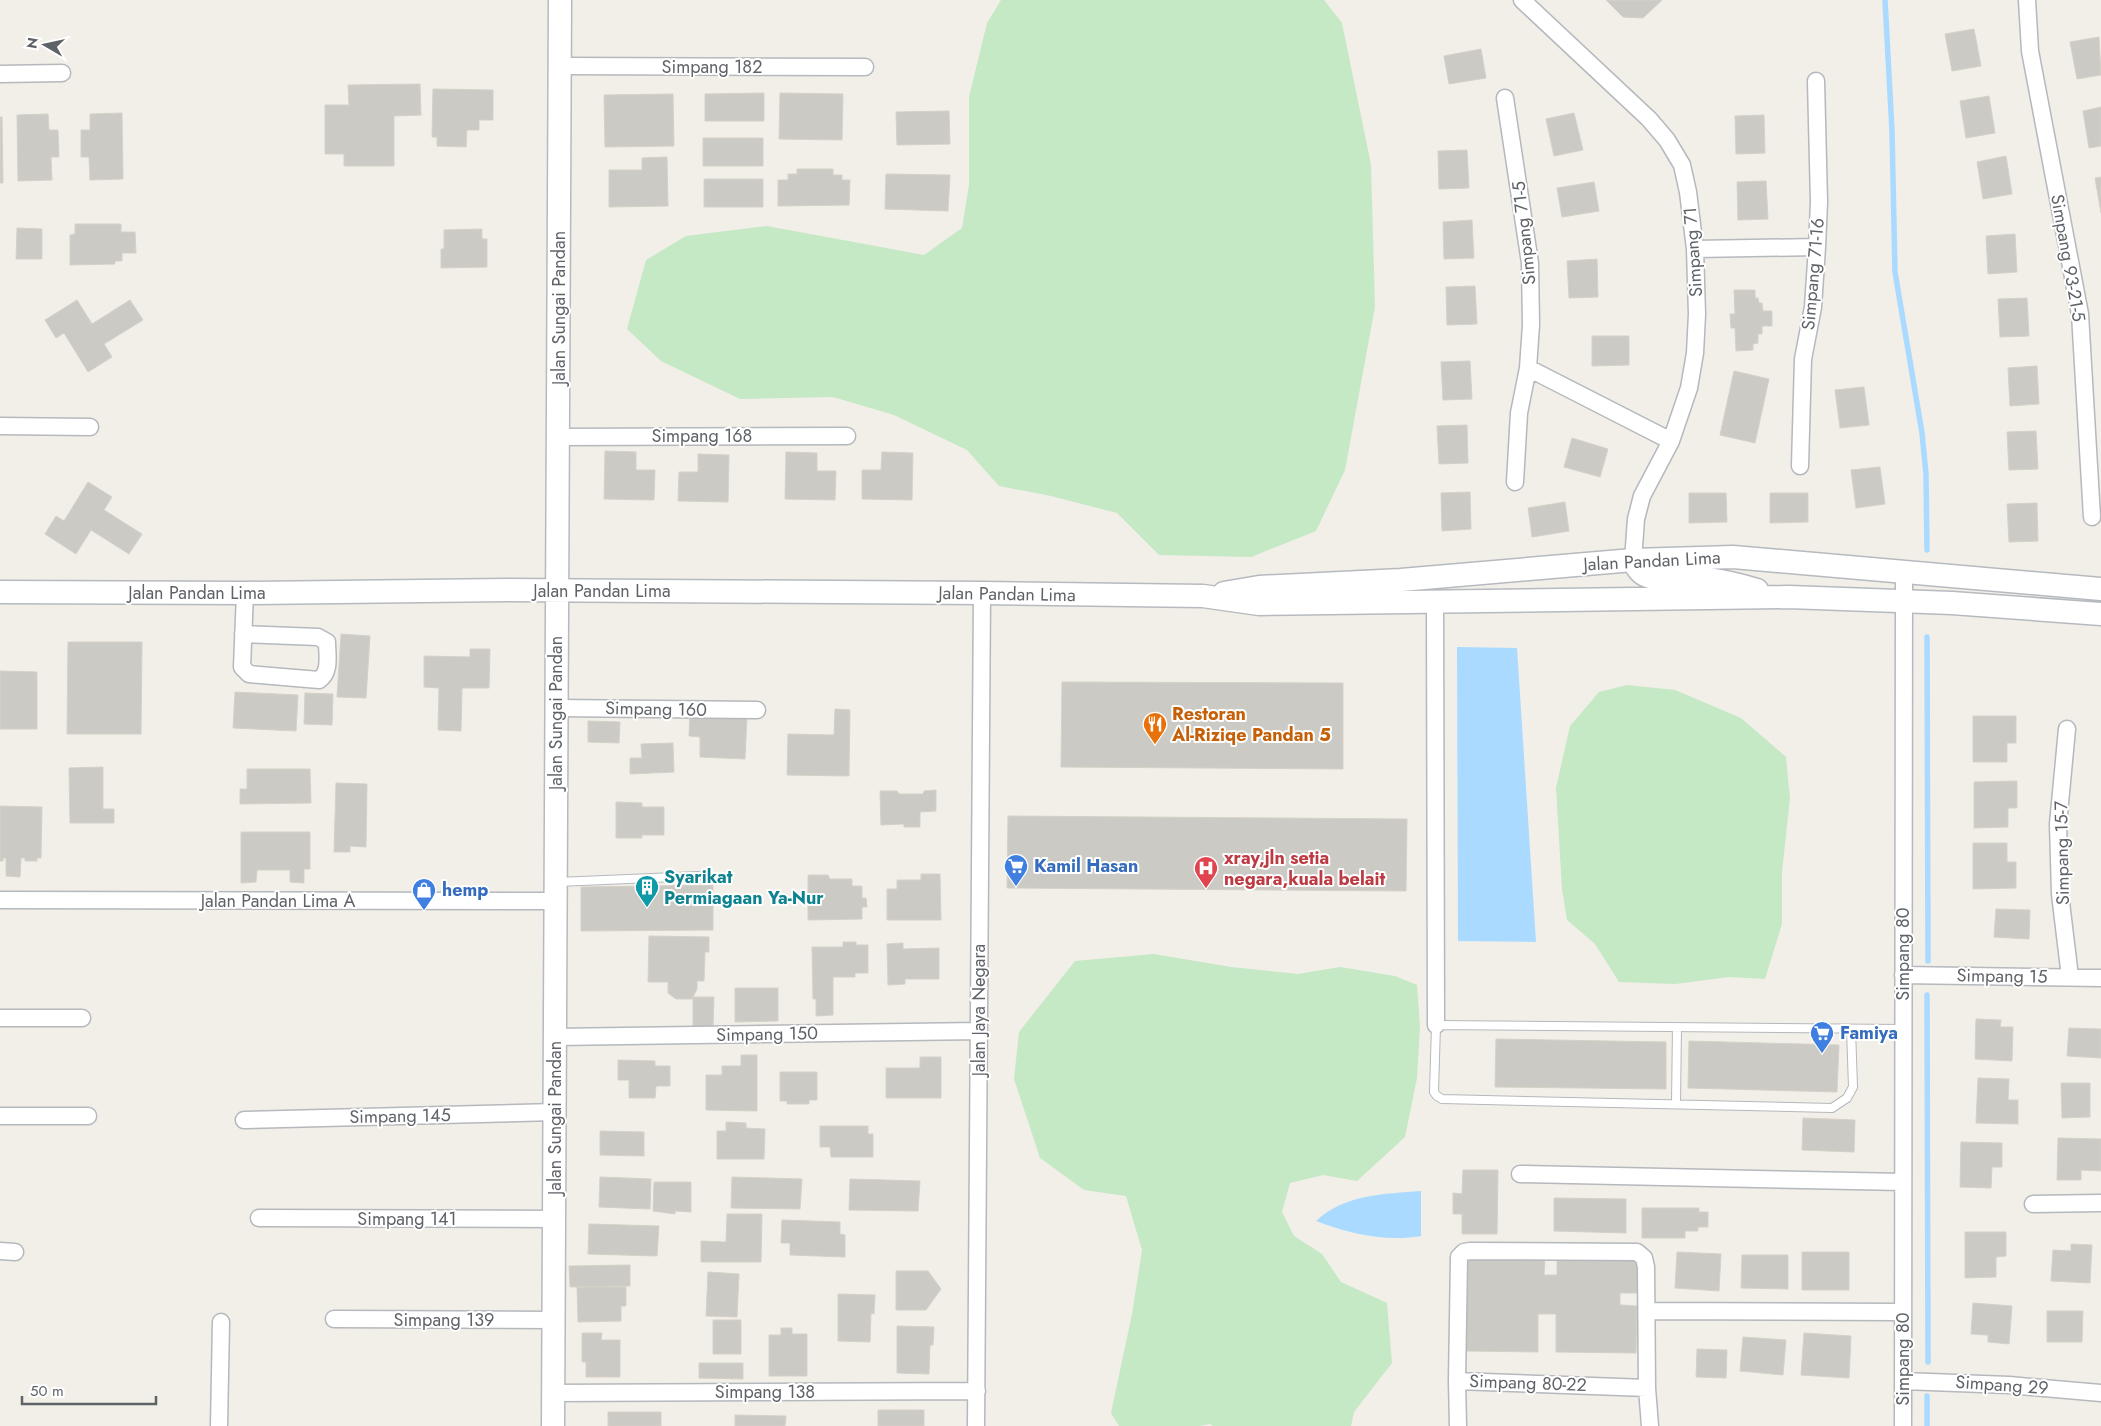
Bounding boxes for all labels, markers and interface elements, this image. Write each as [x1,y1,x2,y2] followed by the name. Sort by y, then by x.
[20,20,70,70] north arrow
[21,36,43,50] text: N
[662,54,762,80] street label: Simpang 182
[1506,180,1542,286] street label: Simpang 71-5
[2044,192,2092,324] street label: Simpang 93-21-5
[1677,206,1709,298] street label: Simpang 71
[1795,217,1831,331] street label: Simpang 71-16
[546,231,572,387] street label: Jalan Sungai Pandan
[652,423,752,449] street label: Simpang 168
[1581,544,1721,578] street label: Jalan Pandan Lima
[531,578,671,604] street label: Jalan Pandan Lima
[126,580,266,606] street label: Jalan Pandan Lima
[936,580,1076,608] street label: Jalan Pandan Lima
[543,636,569,792] street label: Jalan Sungai Pandan
[605,695,707,723] street label: Simpang 160
[1171,701,1331,748] place label: Restoran Al-Riziqe Pandan 5
[1142,711,1168,745] restaurant icon: Restoran Al-Riziqe Pandan 5
[2048,800,2076,905] street label: Simpang 15-7
[1224,845,1385,892] place label: xray,jln setia negara,kuala belait
[1003,853,1029,887] supermarket icon: Kamil Hasan
[1034,853,1138,879] place label: Kamil Hasan
[1193,855,1219,889] hospital icon: xray,jln setia negara,kuala belait
[664,864,824,911] place label: Syarikat Permiagaan Ya-Nur
[634,874,660,908] building icon: Syarikat Permiagaan Ya-Nur
[411,877,437,911] shop icon: hemp
[442,877,488,903] place label: hemp
[199,888,355,914] street label: Jalan Pandan Lima A
[1890,907,1916,1001] street label: Simpang 80
[966,944,992,1078] street label: Jalan Jaya Negara
[1956,962,2048,990] street label: Simpang 15
[716,1020,818,1048] street label: Simpang 150
[1809,1020,1835,1054] supermarket icon: Famiya
[1840,1020,1898,1046] place label: Famiya
[542,1041,568,1197] street label: Jalan Sungai Pandan
[349,1102,451,1130] street label: Simpang 145
[357,1206,457,1232] street label: Simpang 141
[394,1307,494,1333] street label: Simpang 139
[1890,1312,1916,1406] street label: Simpang 80
[1469,1368,1587,1398] street label: Simpang 80-22
[1955,1369,2049,1401] street label: Simpang 29
[22,1374,156,1406] scale bar
[715,1379,815,1405] street label: Simpang 138
[30,1380,64,1402] text: 50 m

